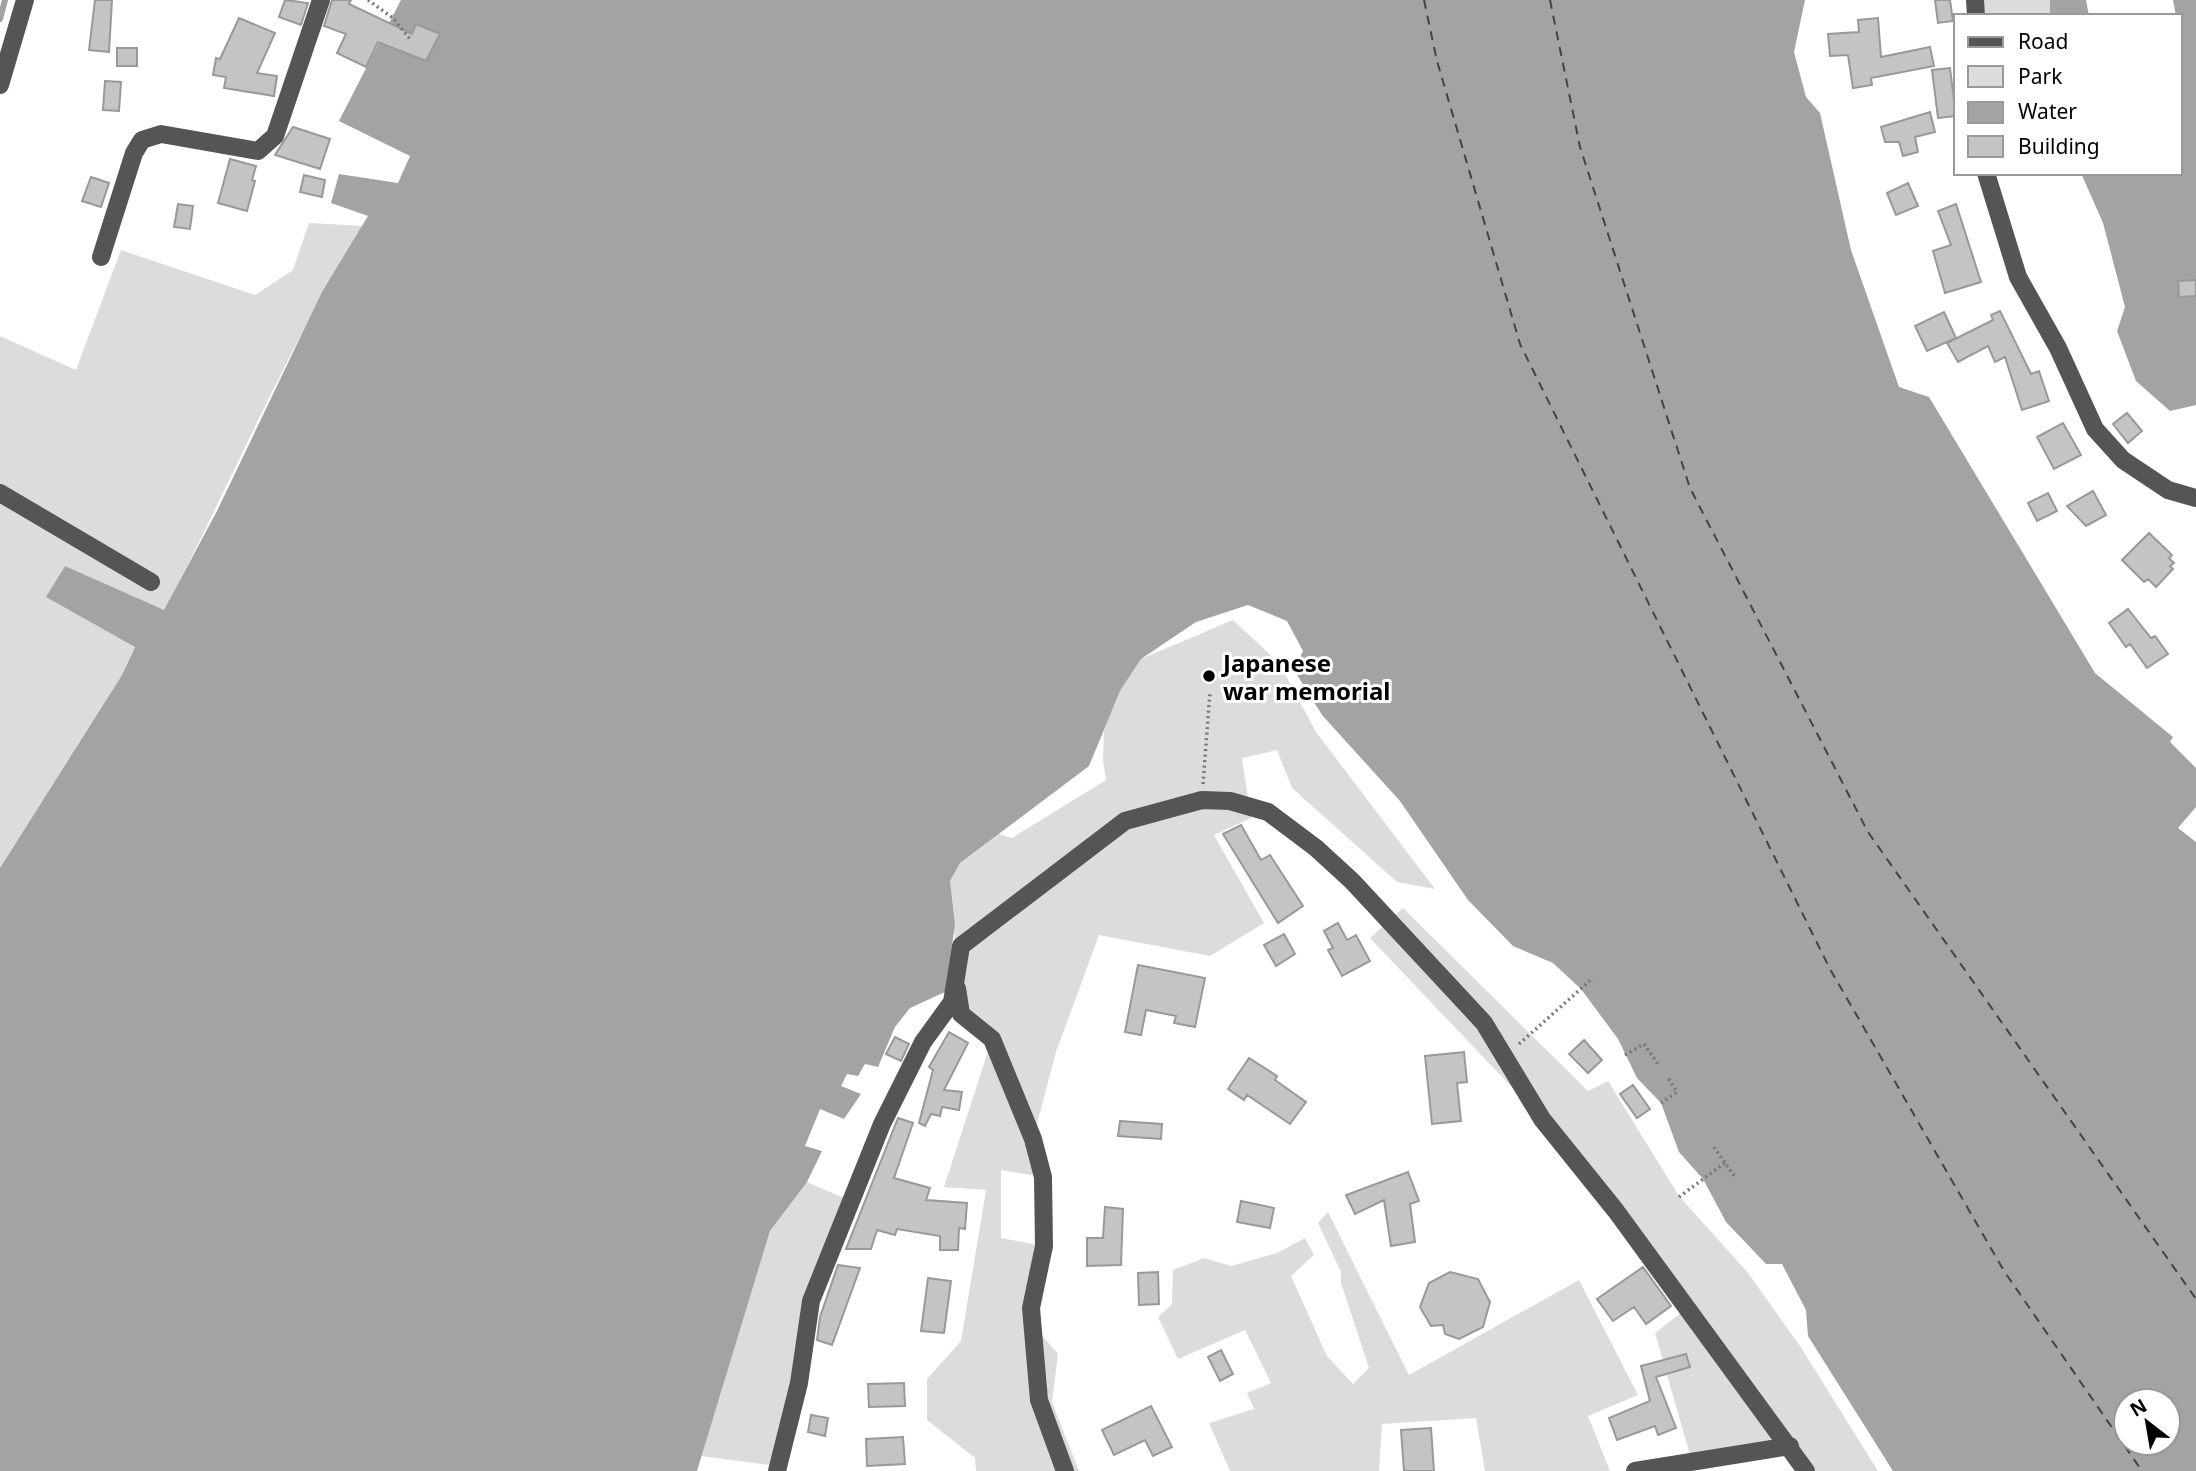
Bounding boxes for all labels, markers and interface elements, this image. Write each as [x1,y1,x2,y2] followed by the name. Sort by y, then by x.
[1954,14,2182,175] legend
[2018,27,2068,55] text: Road
[2018,62,2063,90] text: Park
[2018,97,2077,125] text: Water
[2018,132,2100,160] text: Building
[1221,646,1390,707] place label: Japanese war memorial
[1201,668,1217,684] marker: Japanese war memorial
[2112,1387,2182,1457] north arrow
[2125,1392,2152,1423] text: N

